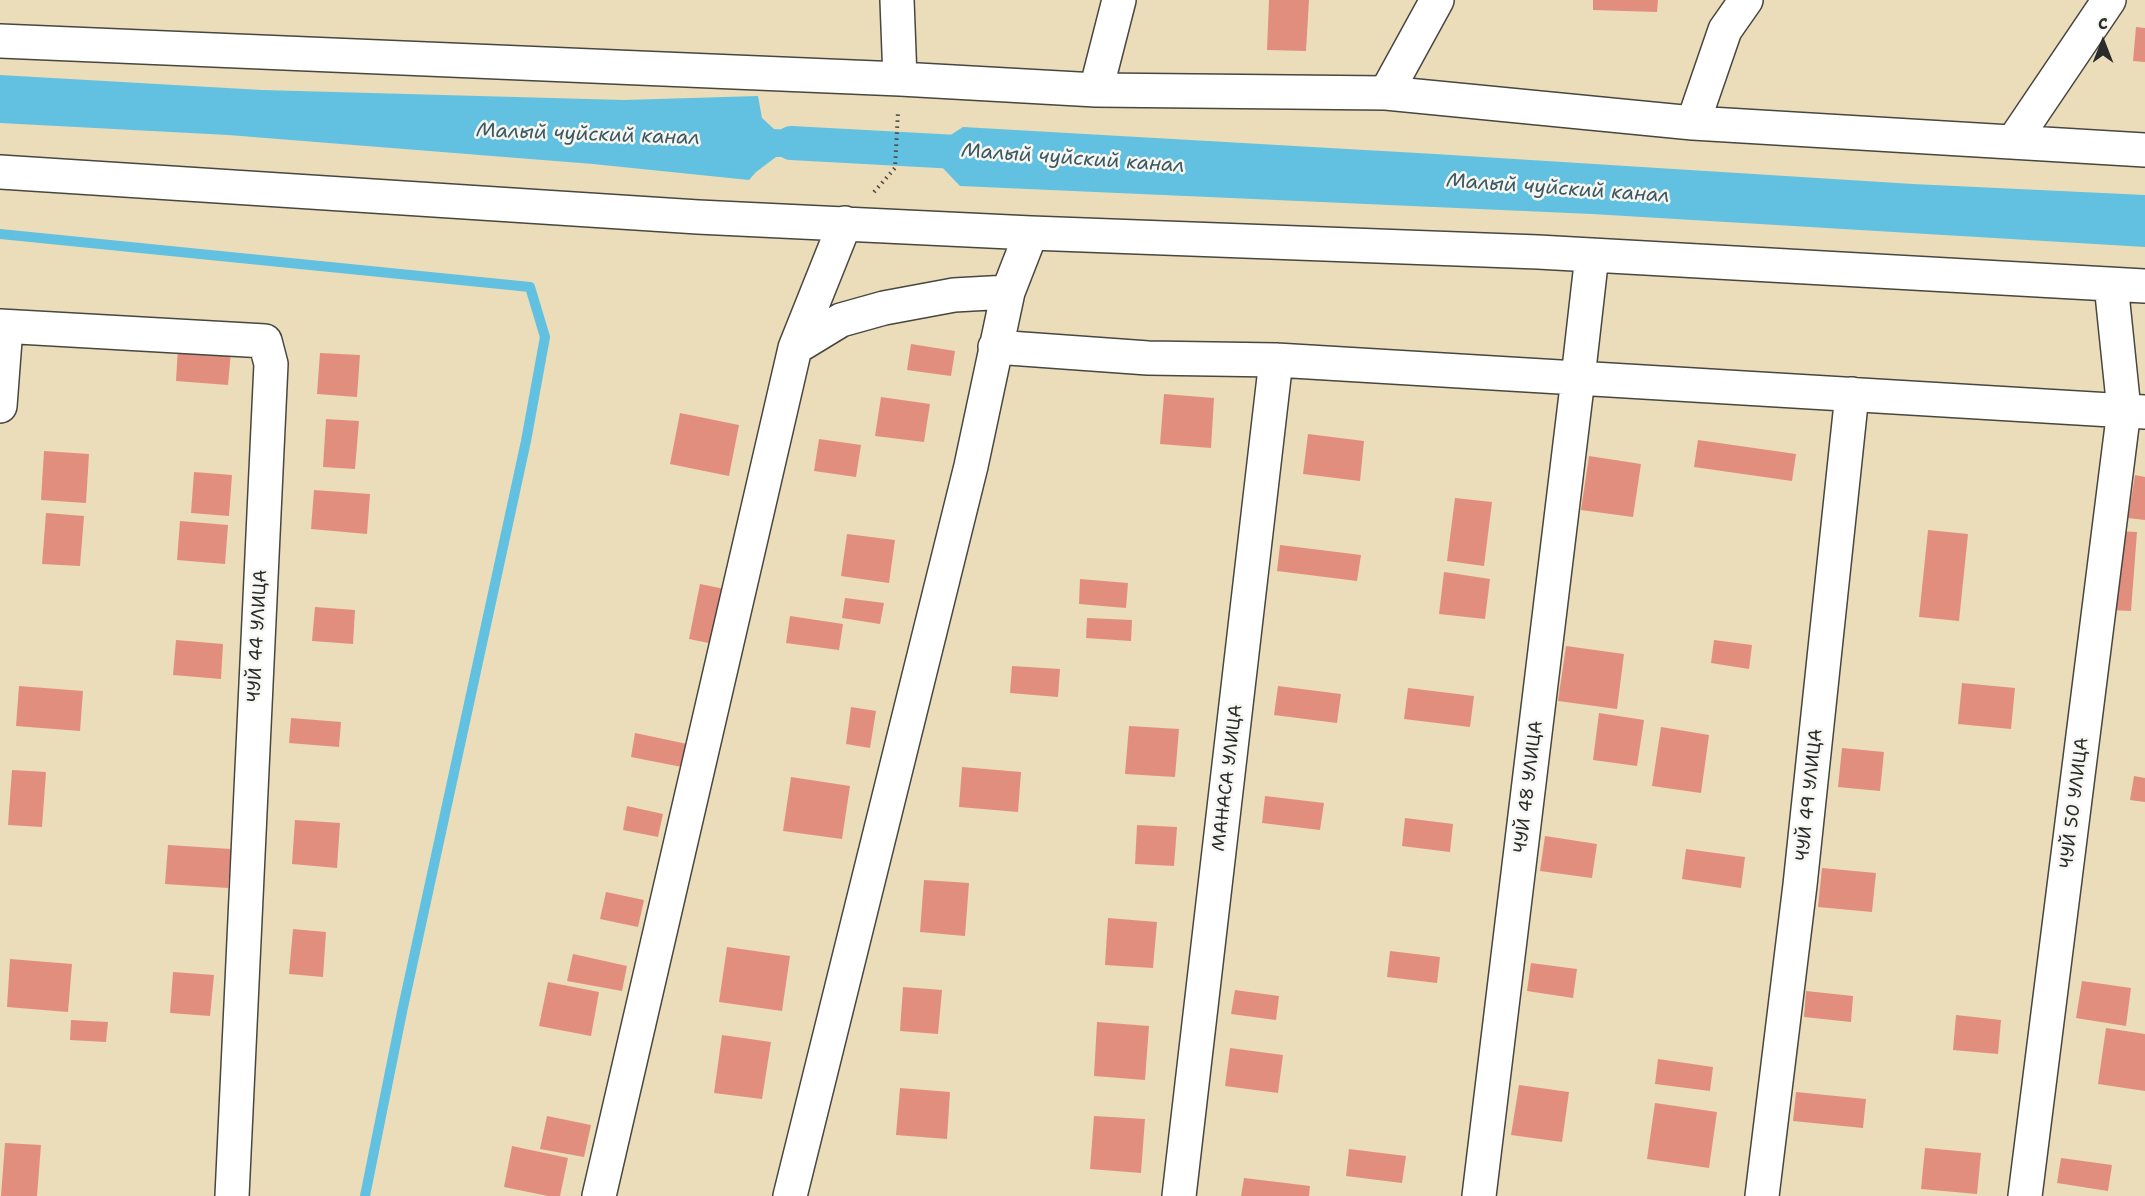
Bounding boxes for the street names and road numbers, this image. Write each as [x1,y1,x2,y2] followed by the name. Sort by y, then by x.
[244,569,272,703] street label: ЧУЙ 44 УЛИЦА
[1208,703,1248,853] street label: МАНАСА УЛИЦА
[1510,720,1548,854] street label: ЧУЙ 48 УЛИЦА
[1792,728,1828,862] street label: ЧУЙ 49 УЛИЦА
[2056,736,2094,870] street label: ЧУЙ 50 УЛИЦА

